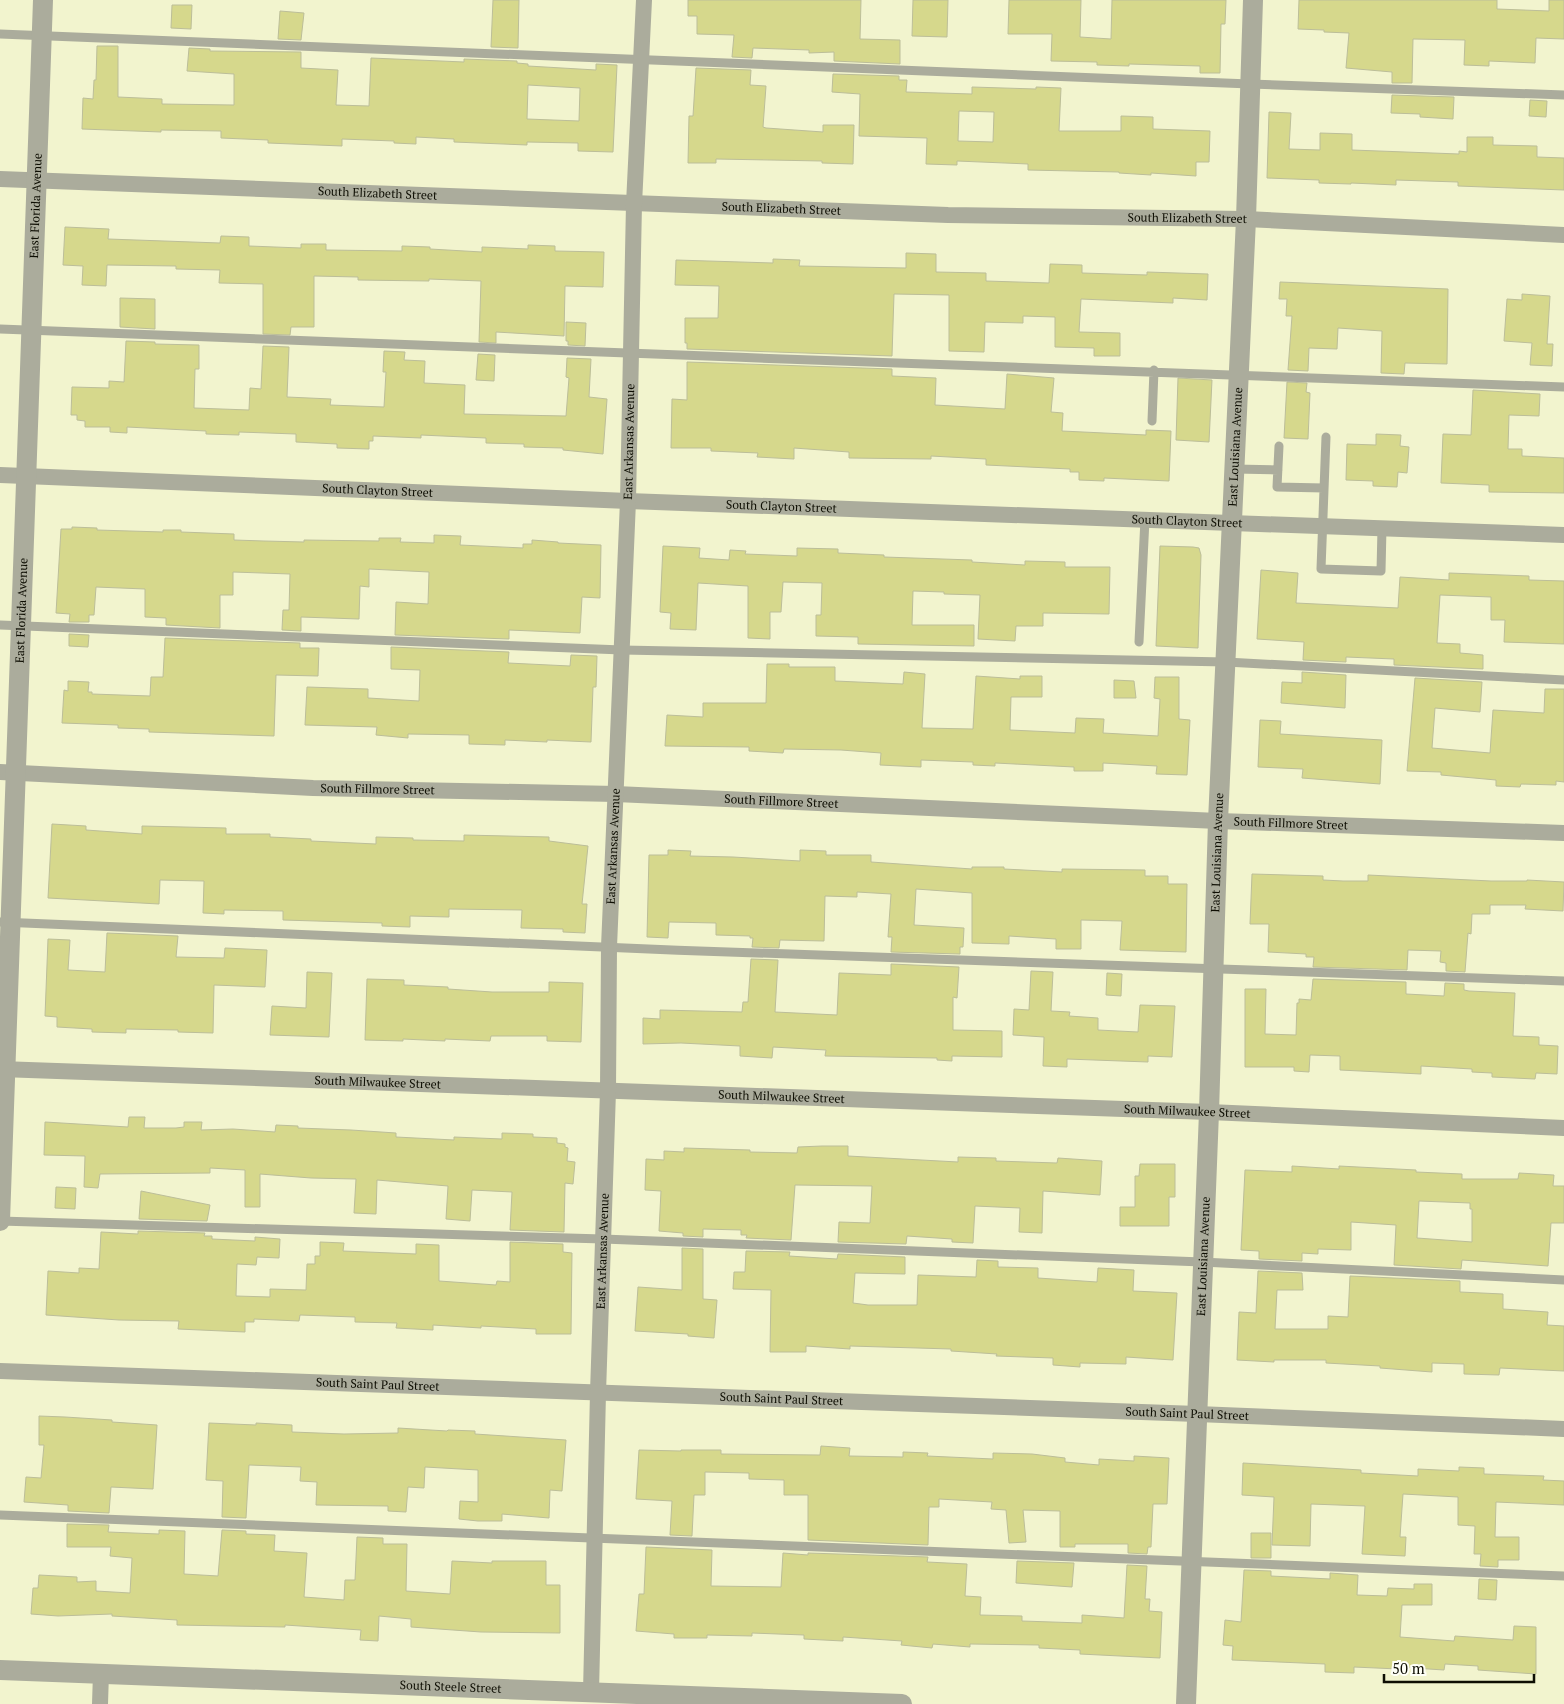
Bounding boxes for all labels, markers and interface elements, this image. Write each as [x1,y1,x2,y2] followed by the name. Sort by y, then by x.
[26,153,45,259] street label: East Florida Avenue
[318,183,438,203] street label: South Elizabeth Street
[721,198,842,218] street label: South Elizabeth Street
[1127,209,1248,226] street label: South Elizabeth Street
[620,383,637,500] street label: East Arkansas Avenue
[1225,387,1245,507] street label: East Louisiana Avenue
[322,480,434,500] street label: South Clayton Street
[726,497,838,516] street label: South Clayton Street
[1131,511,1243,530] street label: South Clayton Street
[12,557,30,663] street label: East Florida Avenue
[320,780,435,797] street label: South Fillmore Street
[603,788,623,905] street label: East Arkansas Avenue
[724,791,839,811] street label: South Fillmore Street
[1207,792,1226,913] street label: East Louisiana Avenue
[1233,814,1349,833] street label: South Fillmore Street
[314,1072,442,1092] street label: South Milwaukee Street
[718,1087,846,1106] street label: South Milwaukee Street
[1124,1101,1252,1121] street label: South Milwaukee Street
[593,1193,612,1309] street label: East Arkansas Avenue
[1193,1196,1213,1316] street label: East Louisiana Avenue
[316,1374,440,1394] street label: South Saint Paul Street
[719,1389,844,1408] street label: South Saint Paul Street
[1125,1403,1250,1423] street label: South Saint Paul Street
[1384,1652,1534,1684] scale bar
[1392,1658,1425,1678] text: 50 m
[399,1677,502,1696] street label: South Steele Street

